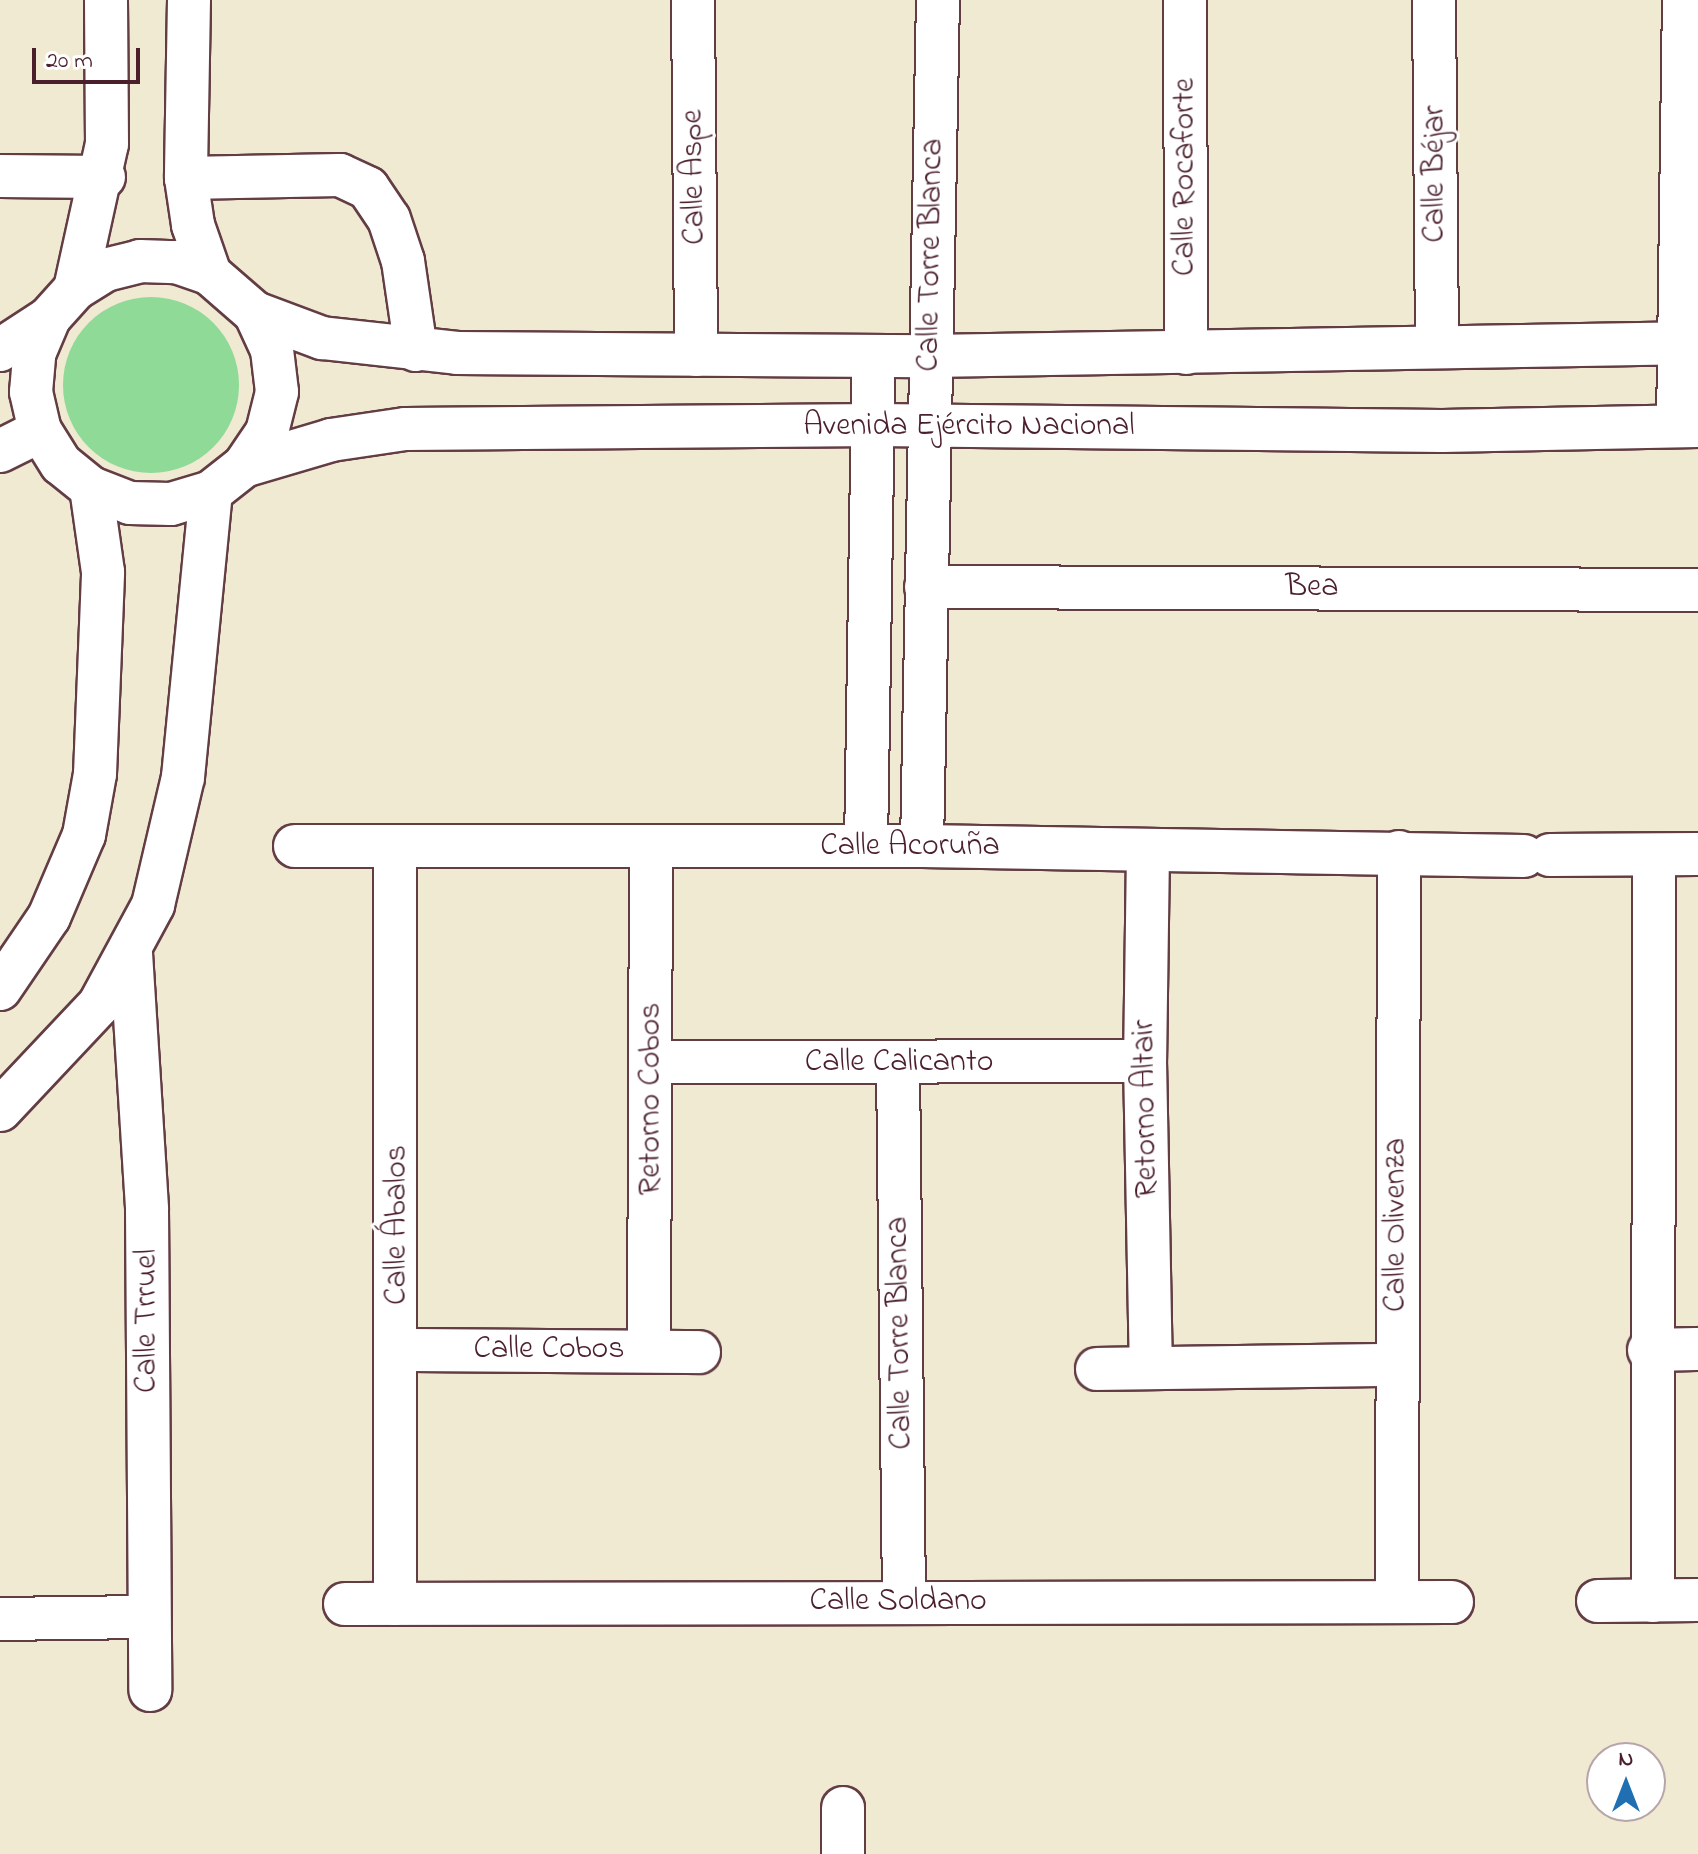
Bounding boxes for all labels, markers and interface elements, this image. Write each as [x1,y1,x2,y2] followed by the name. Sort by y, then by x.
[36,32,144,82] scale bar
[46,44,93,79] text: 20 m
[1167,78,1205,276] street label: Calle Rocaforte
[1417,105,1455,243] street label: Calle Béjar
[675,109,715,245] street label: Calle Aspe
[911,138,953,372] street label: Calle Torre Blanca
[803,408,1135,446] street label: Avenida Ejército Nacional
[1285,569,1339,607] street label: Bea
[820,828,1000,866] street label: Calle Acoruña
[633,1003,671,1195] street label: Retorno Cobos
[1126,1019,1168,1199] street label: Retorno Altair
[805,1044,993,1082] street label: Calle Calicanto
[1378,1138,1416,1312] street label: Calle Olivenza
[379,1145,417,1305] street label: Calle Ábalos
[880,1216,922,1450] street label: Calle Torre Blanca
[129,1249,167,1393] street label: Calle Trruel
[473,1331,625,1369] street label: Calle Cobos
[809,1583,987,1621] street label: Calle Soldano
[1586,1742,1666,1822] north arrow
[1619,1744,1633,1776] text: N

